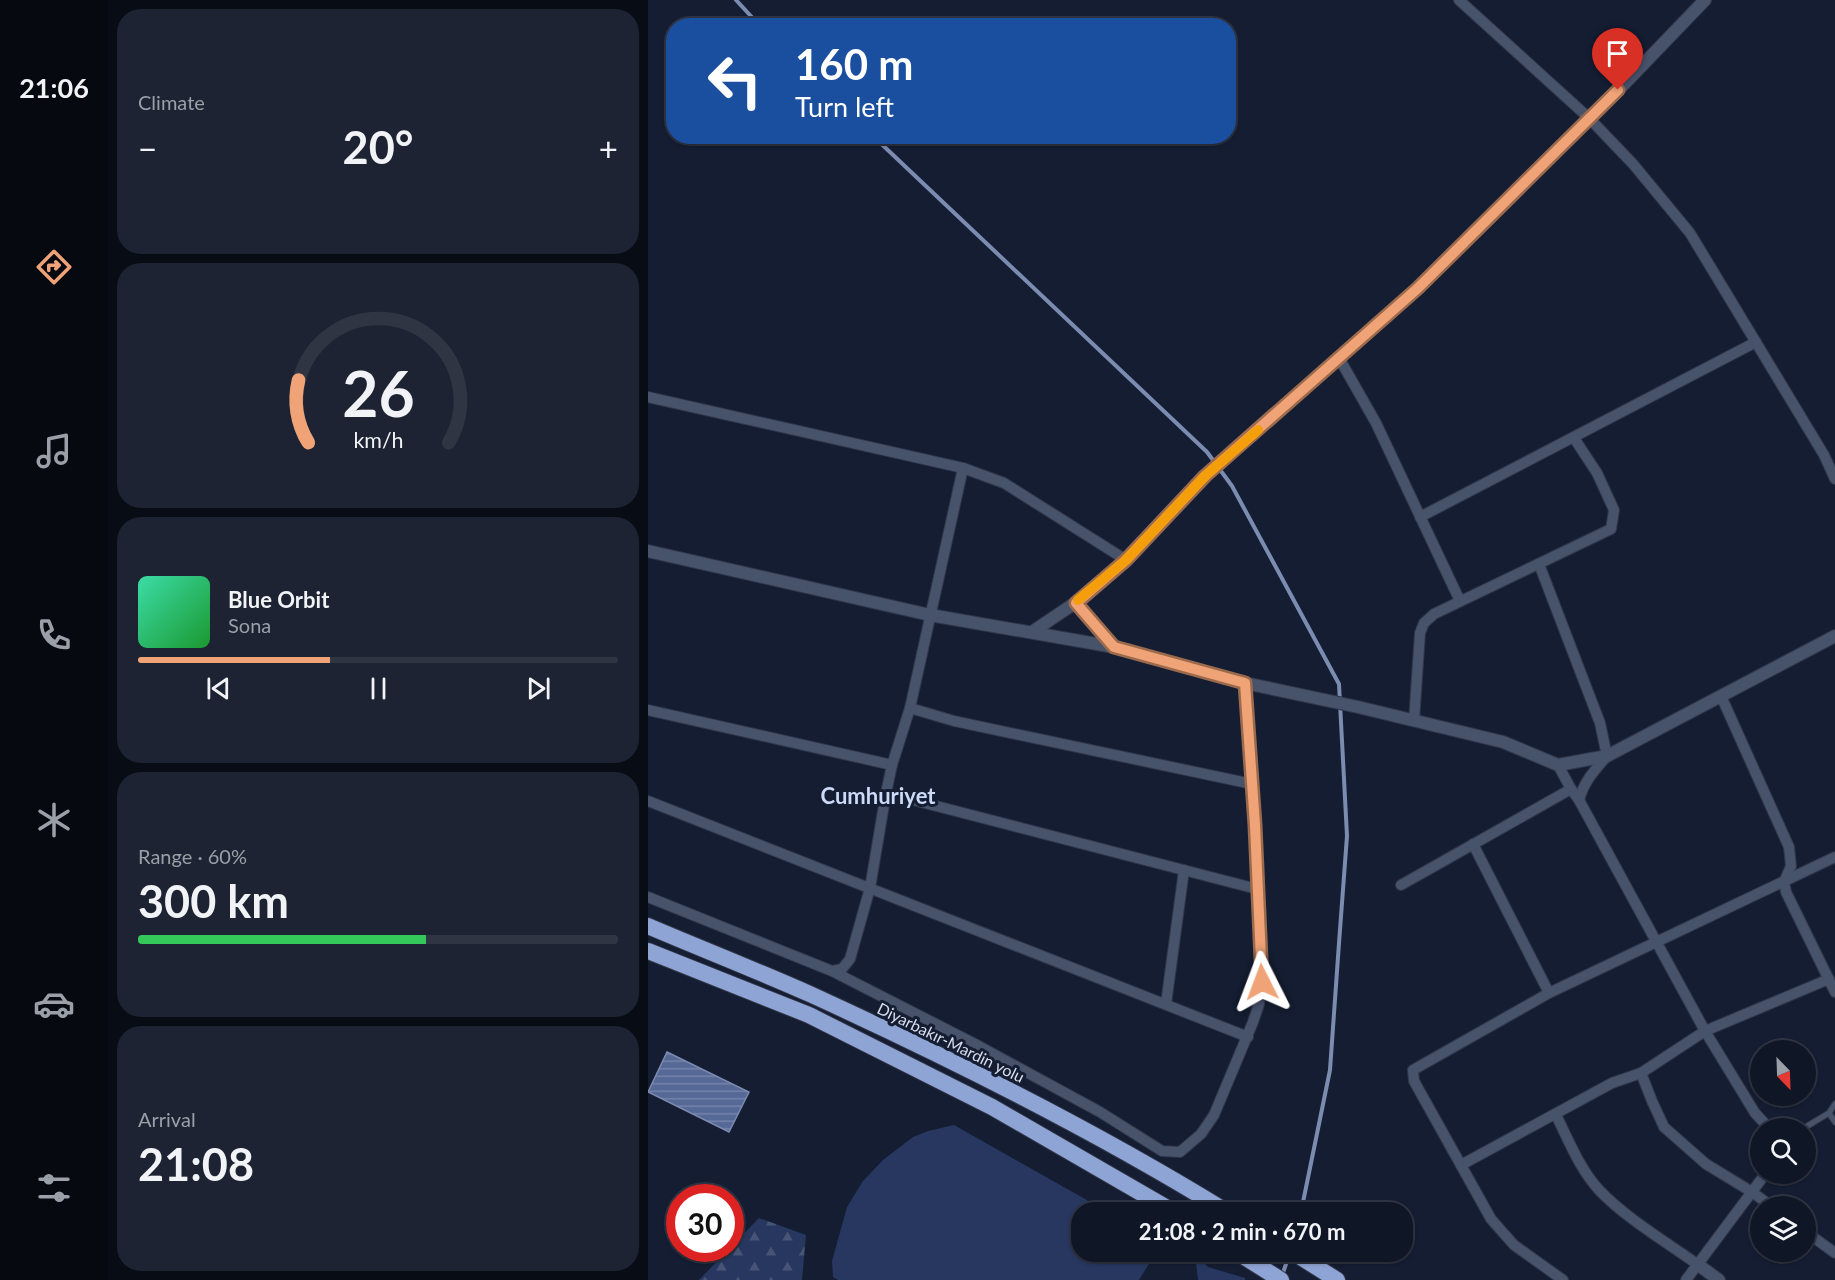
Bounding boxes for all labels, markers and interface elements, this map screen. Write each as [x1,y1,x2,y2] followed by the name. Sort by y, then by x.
[1592,28,1643,90] pin
[1601,37,1634,70] icon: arrive
[795,39,913,89] text: 160 m
[696,42,774,120] icon: left
[19,71,89,104] text: 21:06
[138,90,205,114] text: Climate
[795,90,894,123] text: Turn left
[343,120,413,174] text: 20°
[138,128,157,168] text: −
[599,128,618,168] text: +
[33,246,75,288] icon: directions
[342,355,414,430] text: 26
[353,427,403,453] text: km/h
[33,430,75,472] icon: music
[228,586,329,613] text: Blue Orbit
[228,613,271,637] text: Sona
[33,614,75,656] icon: phone
[202,672,235,705] icon: previous
[362,672,395,705] icon: pause
[522,672,555,705] icon: next
[821,782,936,809] district label: Cumhuriyet
[33,799,75,841] icon: climate
[138,844,247,868] text: Range · 60%
[138,874,289,928] text: 300 km
[1230,950,1294,1014] position arrow
[33,983,75,1025] icon: car
[874,998,1028,1086] street label: Diyarbakır-Mardin yolu
[1750,1040,1816,1106] north arrow
[1750,1040,1816,1262] map controls
[138,1107,196,1131] text: Arrival
[1750,1118,1816,1184] button: search
[138,1137,254,1191] text: 21:08
[33,1167,75,1209] icon: filters
[666,1184,744,1262] speed limit sign: 30
[1750,1196,1816,1262] button: layers
[1139,1218,1345,1245] text: 21:08 · 2 min · 670 m

